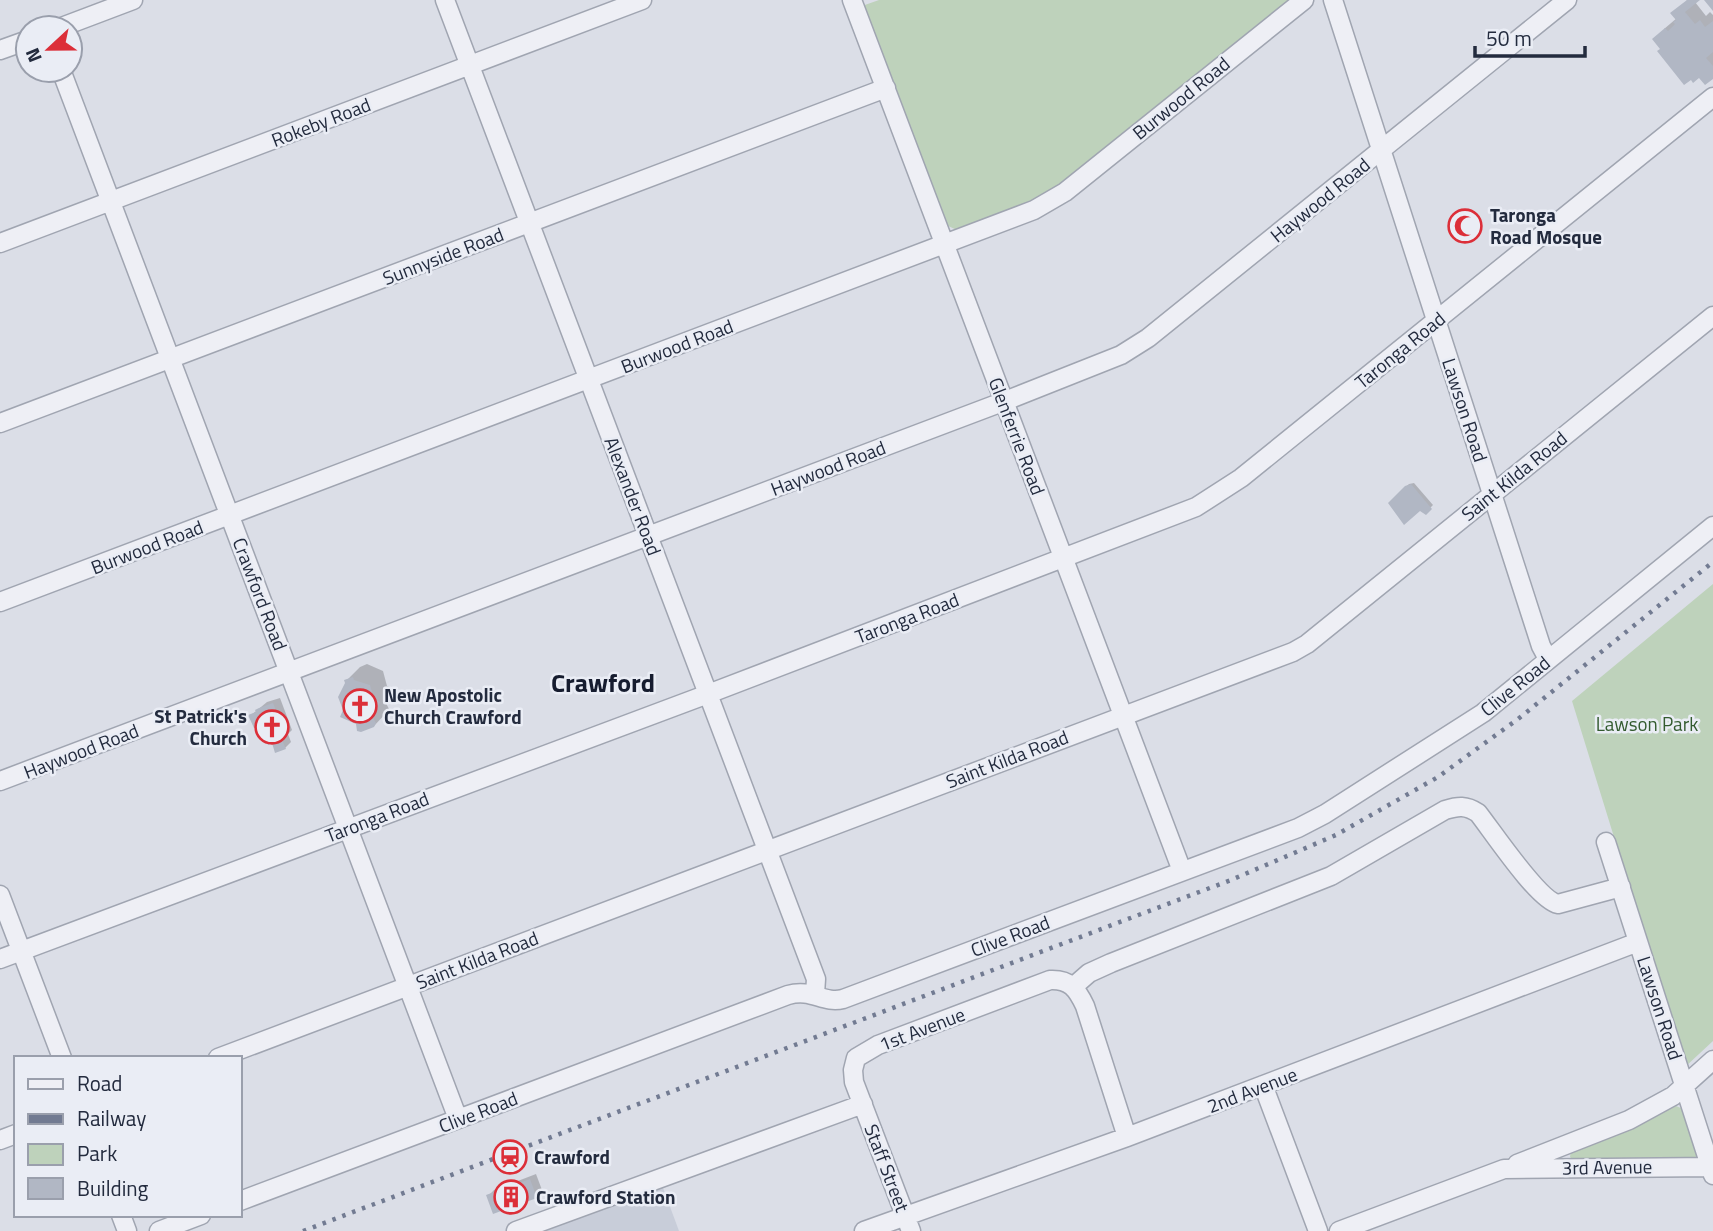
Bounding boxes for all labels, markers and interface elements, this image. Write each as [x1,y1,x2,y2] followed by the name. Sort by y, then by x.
[14,14,84,84] north arrow
[1475,14,1585,58] scale bar
[1486,22,1532,54] text: 50 m
[17,44,49,67] text: N
[1126,49,1236,146] street label: Burwood Road
[267,89,375,154] street label: Rokeby Road
[1263,150,1376,249] street label: Haywood Road
[1490,200,1602,251] place label: Taronga Road Mosque
[1446,207,1484,245] mosque icon: Taronga Road Mosque
[378,219,508,292] street label: Sunnyside Road
[1348,304,1451,395] street label: Taronga Road
[616,311,737,380] street label: Burwood Road
[1435,354,1496,465] street label: Lawson Road
[982,373,1053,499] street label: Glenferrie Road
[1454,424,1573,528] street label: Saint Kilda Road
[598,432,669,559] street label: Alexander Road
[766,432,890,503] street label: Haywood Road
[86,512,207,581] street label: Burwood Road
[226,533,295,654] street label: Crawford Road
[851,584,963,651] street label: Taronga Road
[1473,648,1556,723] street label: Clive Road
[551,663,655,702] district label: Crawford
[384,680,522,731] place label: New Apostolic Church Crawford
[341,687,379,725] church icon: New Apostolic Church Crawford
[154,701,247,752] place label: St Patrick's Church
[253,708,291,746] church icon: St Patrick's Church
[1596,709,1698,738] park label: Lawson Park
[19,715,143,786] street label: Haywood Road
[941,722,1072,795] street label: Saint Kilda Road
[321,783,433,850] street label: Taronga Road
[966,907,1054,964] street label: Clive Road
[411,923,542,996] street label: Saint Kilda Road
[1630,952,1691,1063] street label: Lawson Road
[875,999,969,1058] street label: 1st Avenue
[14,1056,242,1217] legend
[1203,1059,1301,1120] street label: 2nd Avenue
[77,1067,122,1099] text: Road
[434,1083,522,1140] street label: Clive Road
[77,1102,146,1134] text: Railway
[857,1120,918,1216] street label: Staff Street
[77,1137,117,1169] text: Park
[491,1138,529,1176] station icon: Crawford
[534,1142,610,1171] place label: Crawford
[1561,1151,1653,1182] street label: 3rd Avenue
[77,1172,149,1204] text: Building
[492,1178,530,1216] building icon: Crawford Station
[536,1182,675,1211] place label: Crawford Station

